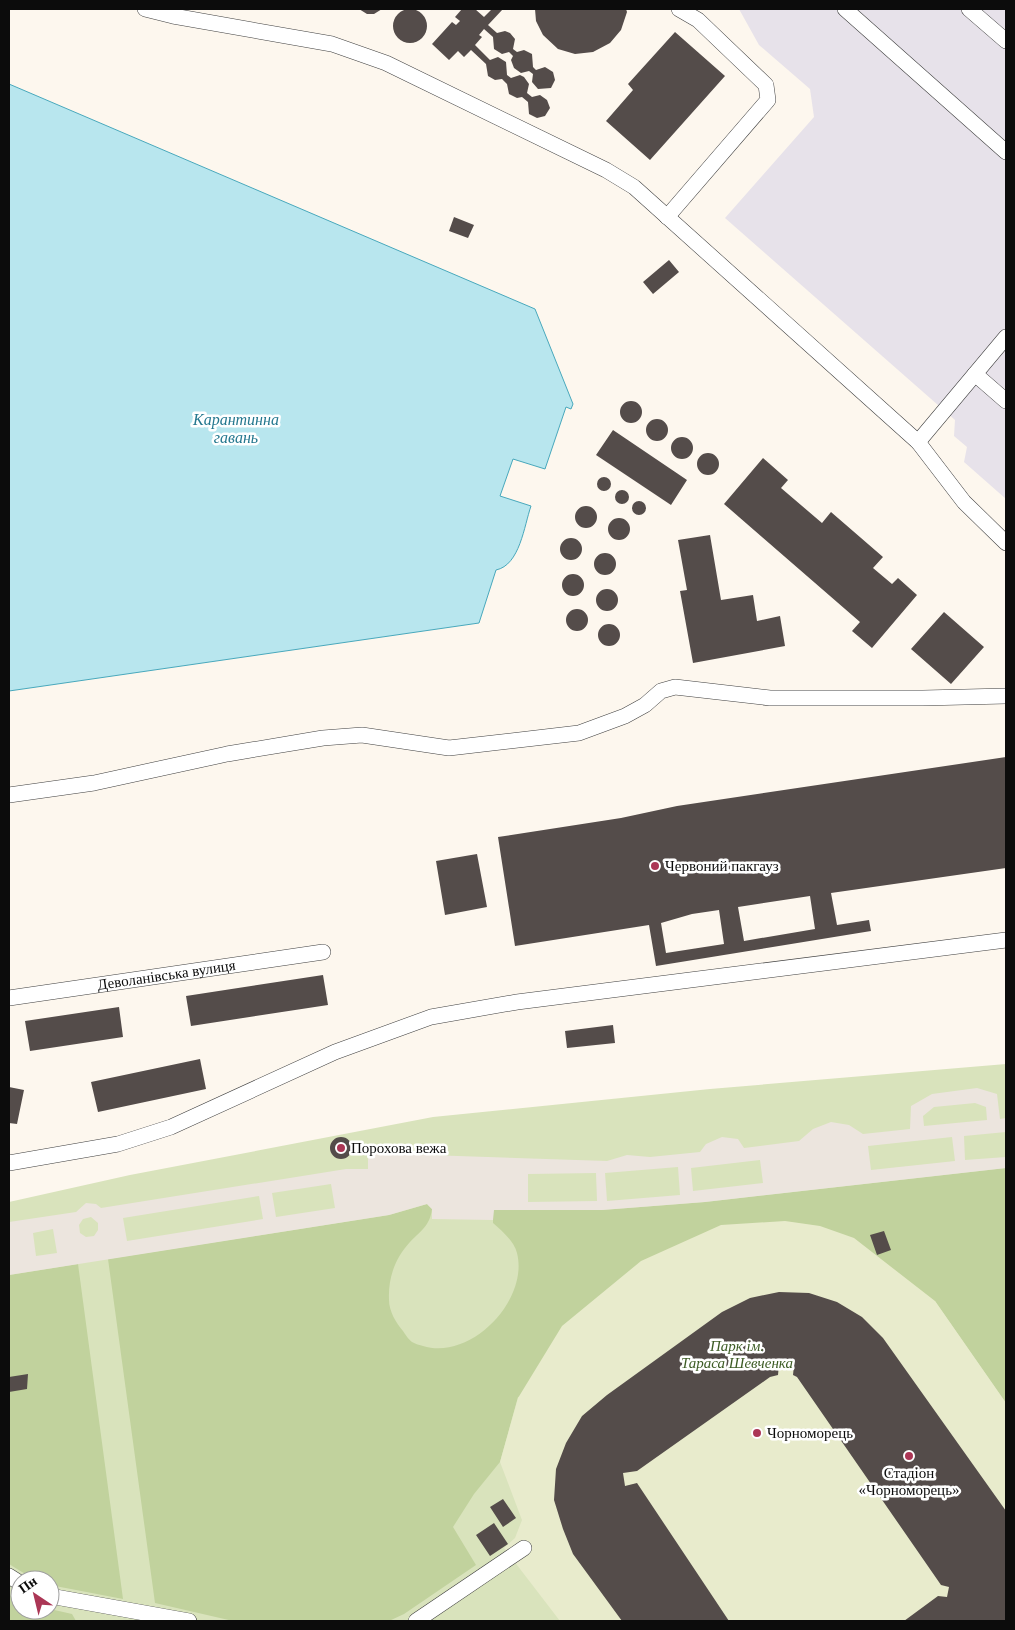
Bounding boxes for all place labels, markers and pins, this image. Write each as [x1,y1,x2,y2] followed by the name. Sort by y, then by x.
[665,858,779,874] place label: Червоний пакгауз
[649,860,661,872] marker: Червоний пакгауз
[351,1140,447,1156] place label: Порохова вежа
[335,1142,347,1154] marker: Порохова вежа
[767,1425,853,1441] place label: Чорноморець
[751,1427,763,1439] marker: Чорноморець
[903,1450,915,1462] marker: Стадіон «Чорноморець»
[858,1465,960,1498] place label: Стадіон «Чорноморець»

